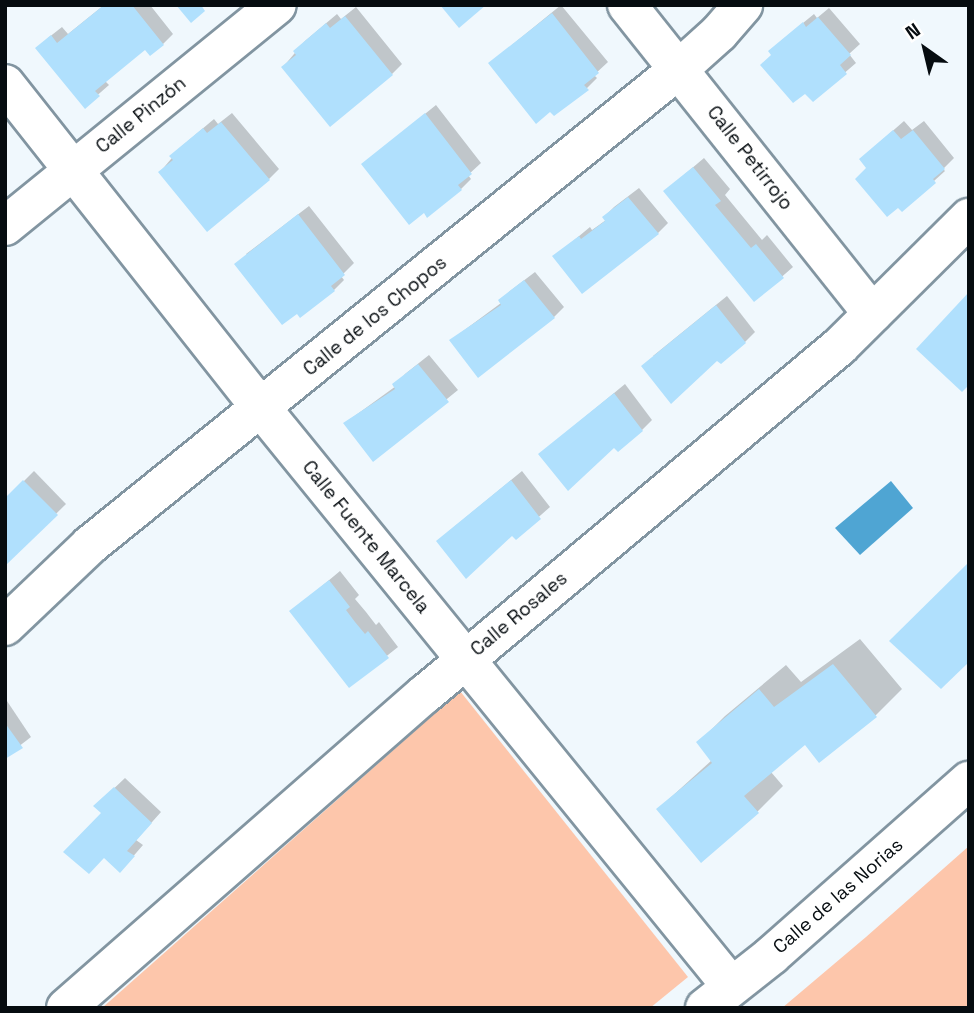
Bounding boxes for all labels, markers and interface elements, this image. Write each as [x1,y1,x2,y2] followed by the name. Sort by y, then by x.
[890,14,960,84] north arrow
[901,17,925,45] text: N
[91,72,191,158] street label: Calle Pinzón
[702,101,798,215] street label: Calle Petirrojo
[299,251,451,381] street label: Calle de los Chopos
[297,456,435,618] street label: Calle Fuente Marcela
[466,567,572,661] street label: Calle Rosales
[768,833,908,959] street label: Calle de las Norias

